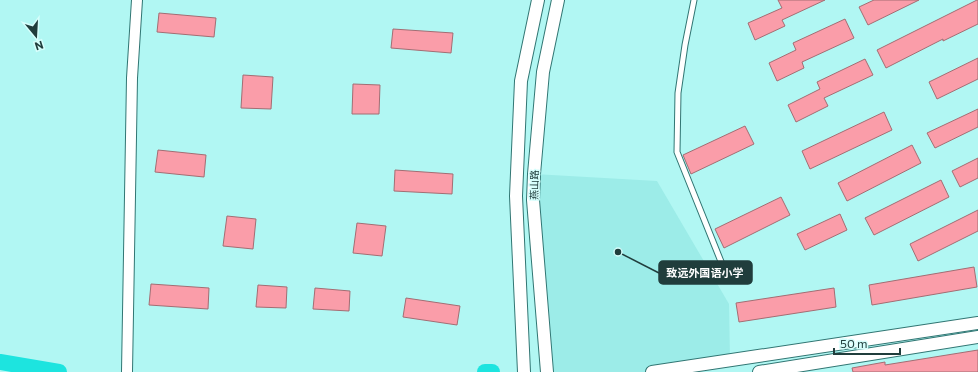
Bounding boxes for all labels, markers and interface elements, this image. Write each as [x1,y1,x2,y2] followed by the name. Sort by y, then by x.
[16,16,56,56] north arrow
[33,39,45,53] text: N
[528,170,540,200] street label: 燕山路
[659,261,752,284] callout: 致远外国语小学
[667,266,744,279] text: 致远外国语小学
[834,330,900,356] scale bar
[840,336,868,350] text: 50 m

